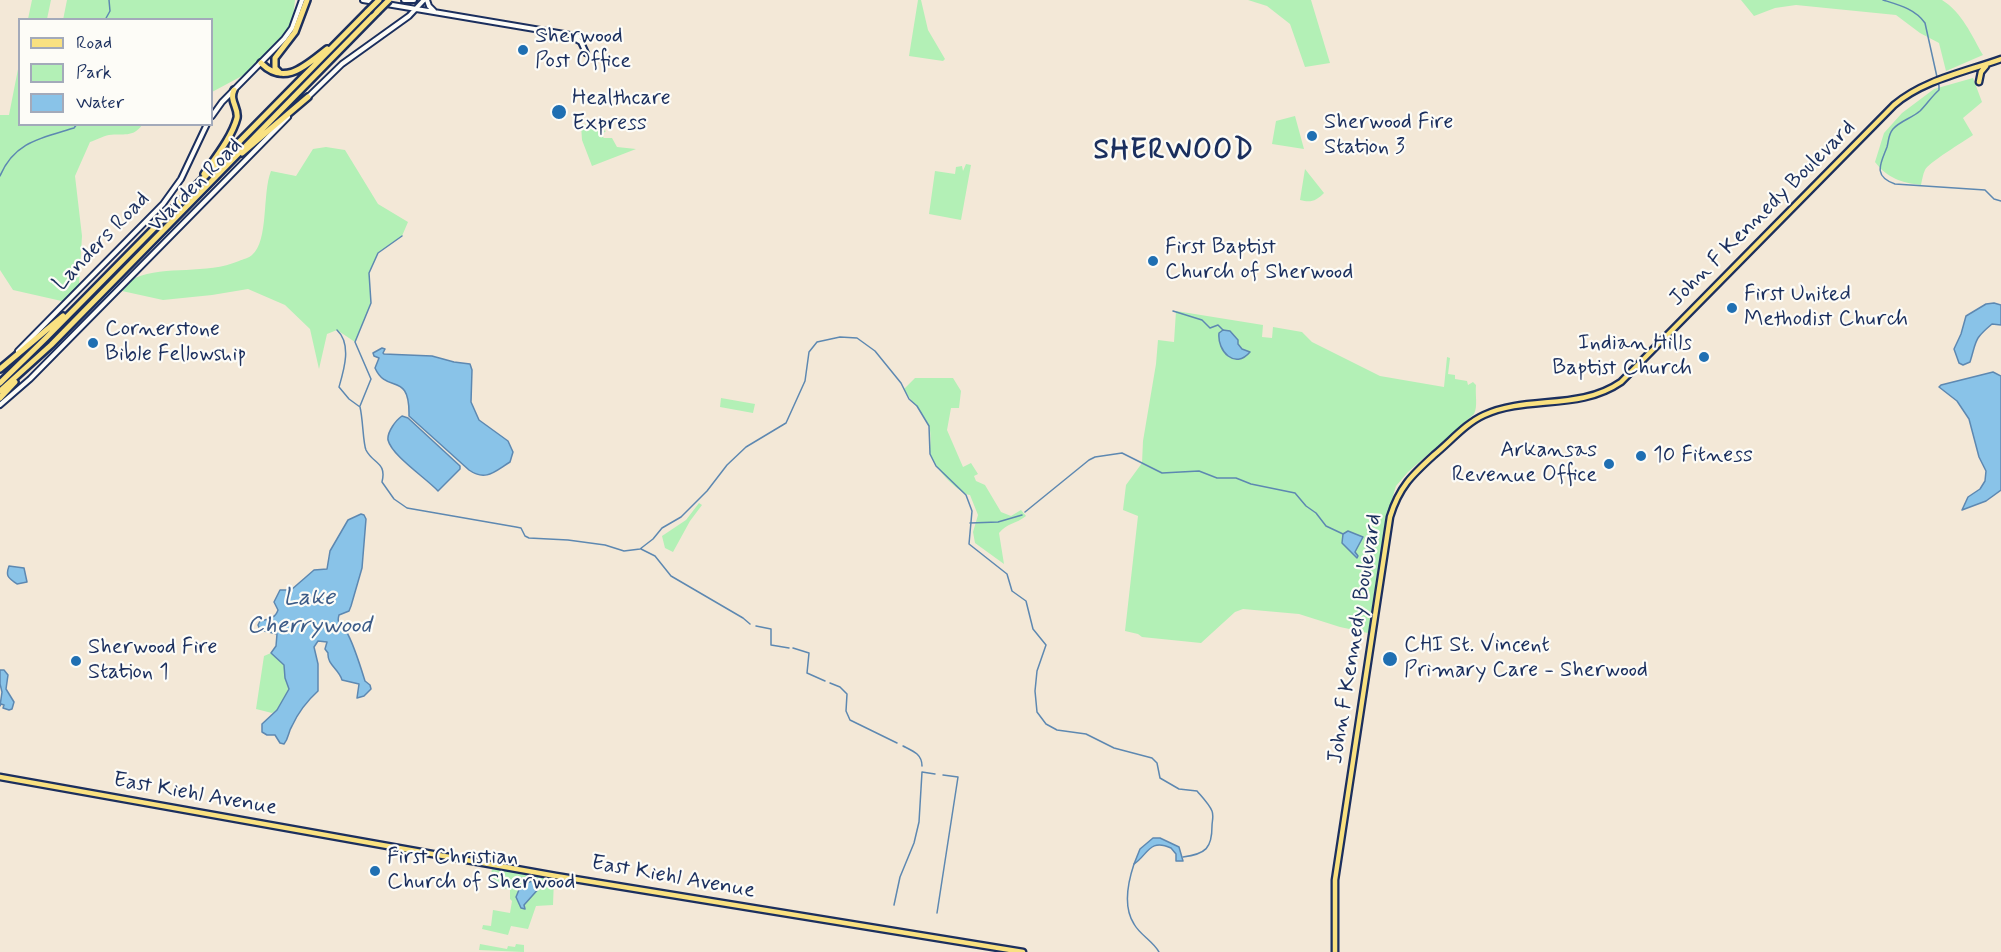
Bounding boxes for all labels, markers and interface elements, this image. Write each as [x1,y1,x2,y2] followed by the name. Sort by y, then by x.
[18,18,213,126] legend
[535,24,631,76] place label: Sherwood Post Office
[76,31,112,55] text: Road
[516,43,530,57] marker: Sherwood Post Office
[76,61,112,85] text: Park
[572,86,671,138] place label: Healthcare Express
[76,91,124,115] text: Water
[550,103,568,121] marker: Healthcare Express
[1324,110,1453,162] place label: Sherwood Fire Station 3
[1664,115,1862,313] street label: John F Kennedy Boulevard
[1305,129,1319,143] marker: Sherwood Fire Station 3
[143,133,249,239] street label: Warden Road
[1095,135,1253,169] district label: SHERWOOD
[48,187,156,297] street label: Landers Road
[1165,235,1353,286] place label: First Baptist Church of Sherwood
[1146,254,1160,268] marker: First Baptist Church of Sherwood
[1744,282,1908,334] place label: First United Methodist Church
[1725,301,1739,315] marker: First United Methodist Church
[105,317,246,368] place label: Cornerstone Bible Fellowship
[1552,331,1692,382] place label: Indian Hills Baptist Church
[86,336,100,350] marker: Cornerstone Bible Fellowship
[1697,350,1711,364] marker: Indian Hills Baptist Church
[1452,438,1597,490] place label: Arkansas Revenue Office
[1653,443,1753,469] place label: 10 Fitness
[1634,449,1648,463] marker: 10 Fitness
[1602,457,1616,471] marker: Arkansas Revenue Office
[1323,512,1389,766] street label: John F Kennedy Boulevard
[247,585,371,641] water label: Lake Cherrywood
[1404,633,1648,684] place label: CHI St. Vincent Primary Care - Sherwood
[88,635,217,686] place label: Sherwood Fire Station 1
[1381,650,1399,668] marker: CHI St. Vincent Primary Care - Sherwood
[69,654,83,668] marker: Sherwood Fire Station 1
[111,768,279,822] street label: East Kiehl Avenue
[387,845,575,896] place label: First Christian Church of Sherwood
[589,851,757,905] street label: East Kiehl Avenue
[368,864,382,878] marker: First Christian Church of Sherwood

